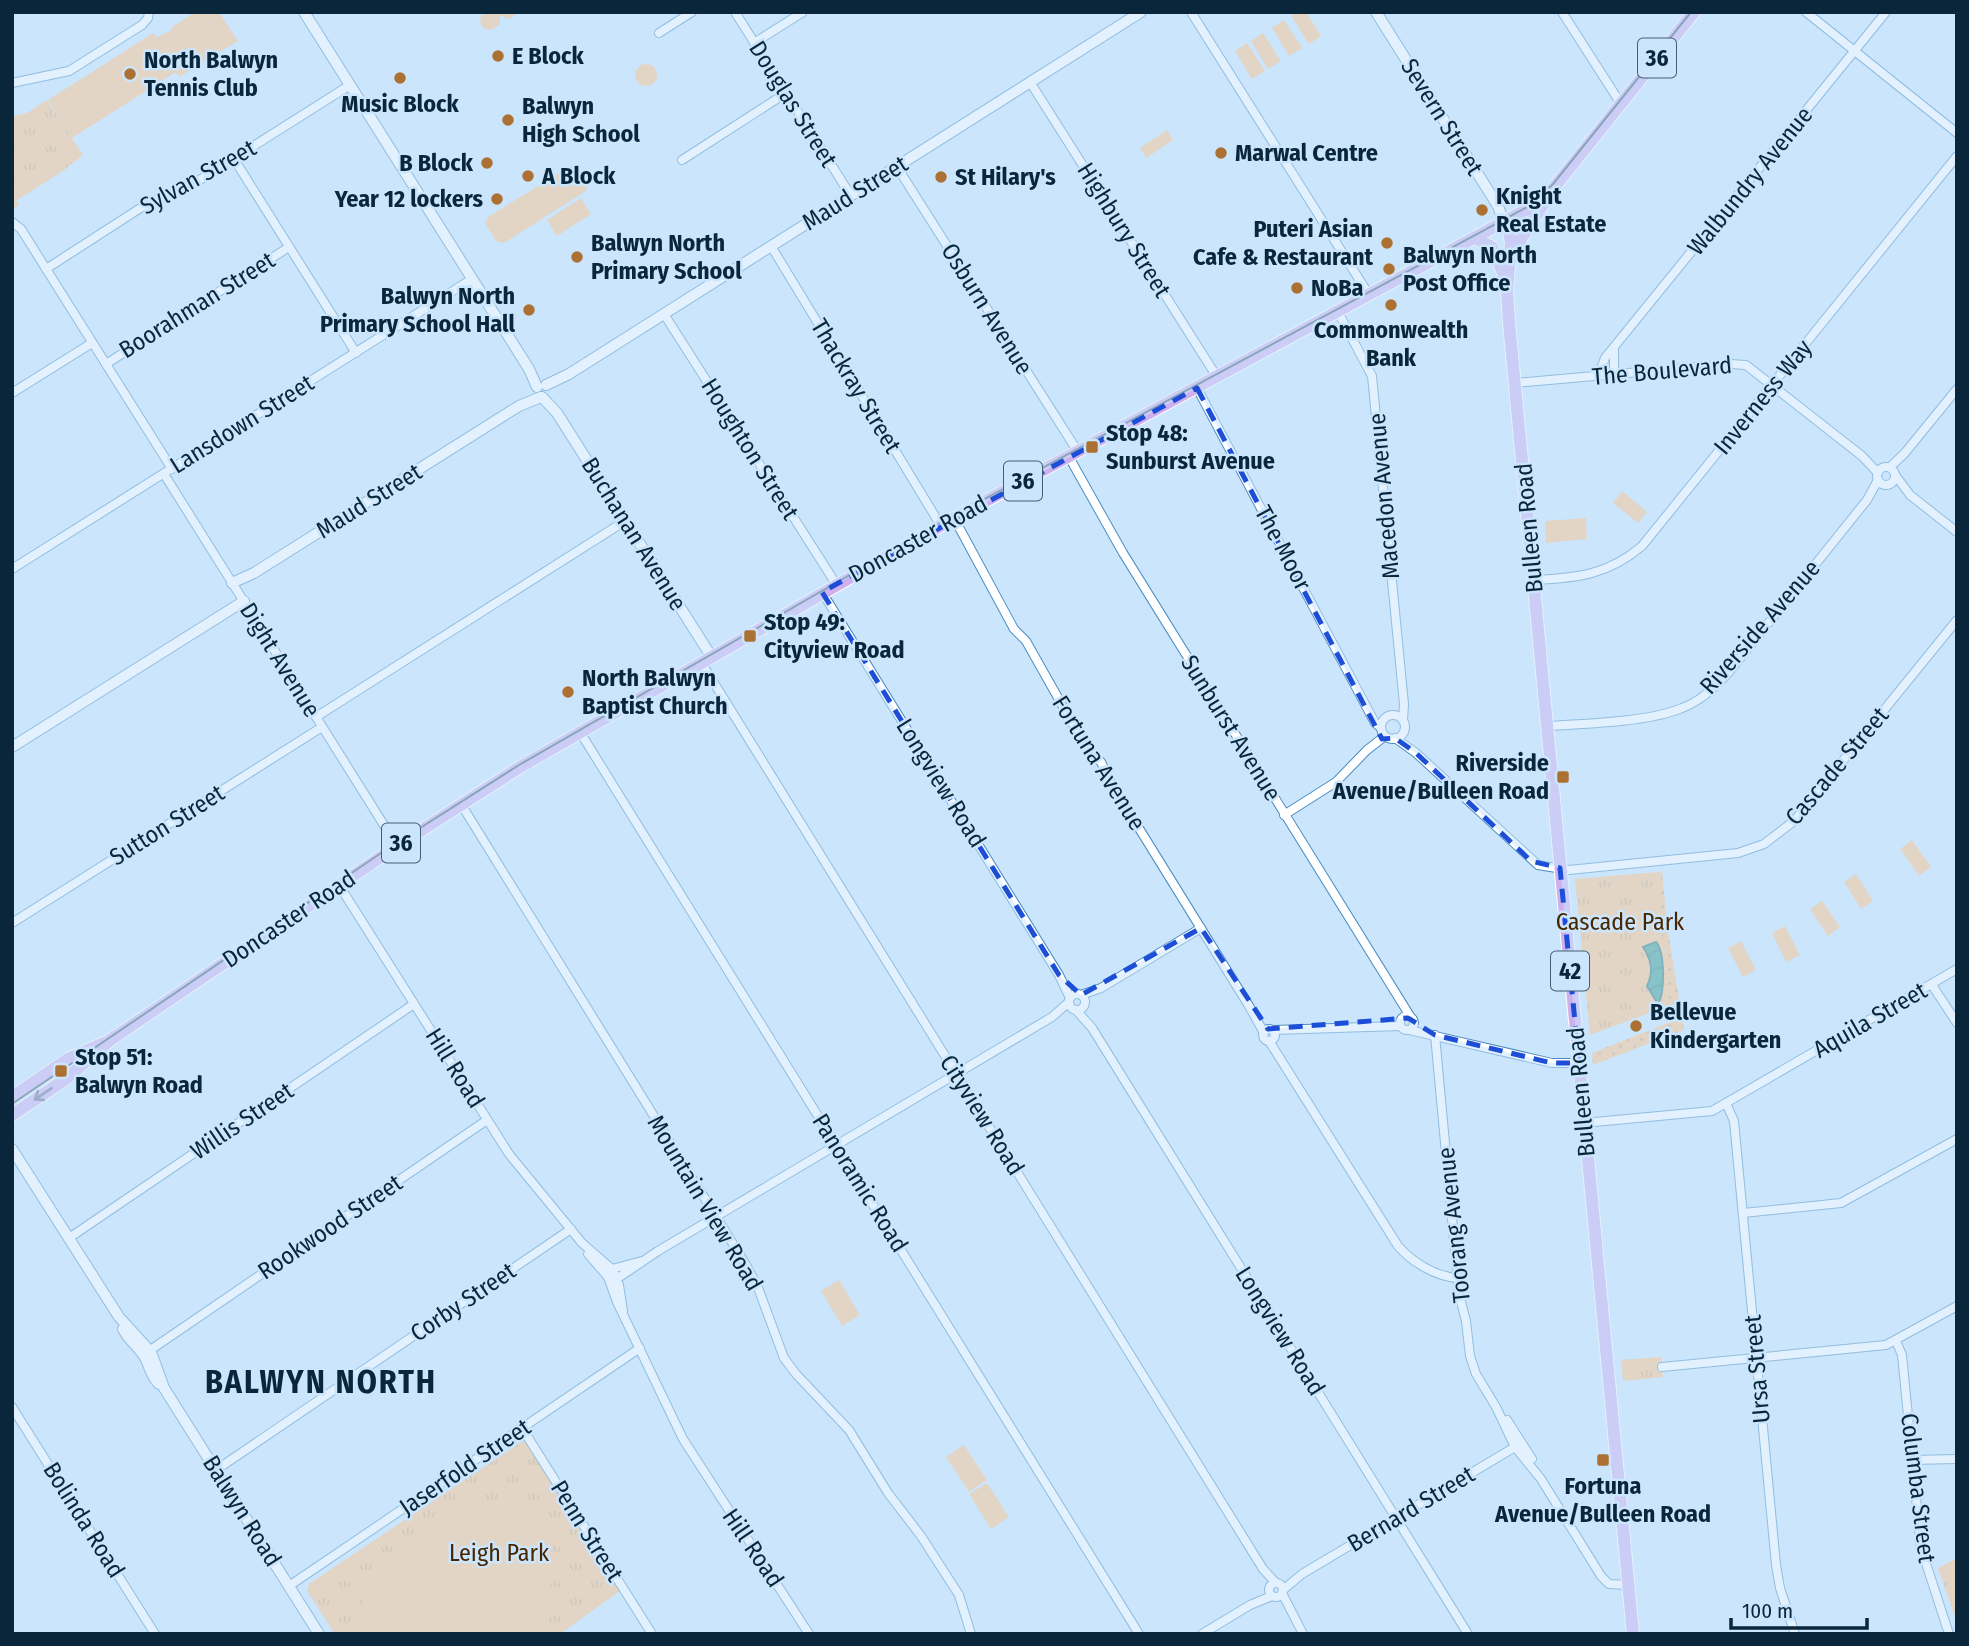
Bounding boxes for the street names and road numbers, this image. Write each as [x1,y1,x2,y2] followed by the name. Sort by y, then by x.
[743,36,843,172] street label: Douglas Street
[1638,39,1676,78] road number: 36
[1395,54,1489,180] street label: Severn Street
[1682,101,1818,261] street label: Walbundry Avenue
[135,134,261,220] street label: Sylvan Street
[797,150,913,236] street label: Maud Street
[1071,157,1177,303] street label: Highbury Street
[936,238,1038,380] street label: Osburn Avenue
[114,246,280,364] street label: Boorahman Street
[805,314,907,458] street label: Thackray Street
[1708,334,1818,460] street label: Inverness Way
[1591,351,1733,391] street label: The Boulevard
[165,369,319,479] street label: Lansdown Street
[695,373,805,525] street label: Houghton Street
[1363,412,1405,580] street label: Macedon Avenue
[576,452,692,616] street label: Buchanan Avenue
[311,458,427,544] street label: Maud Street
[1004,461,1042,500] road number: 36
[1509,462,1549,594] street label: Bulleen Road
[844,489,992,589] street label: Doncaster Road
[1249,501,1317,596] street label: The Moor
[1694,554,1826,700] street label: Riverside Avenue
[234,598,326,722] street label: Dight Avenue
[1175,650,1287,806] street label: Sunburst Avenue
[1047,691,1151,835] street label: Fortuna Avenue
[1780,701,1894,831] street label: Cascade Street
[890,714,992,852] street label: Longview Road
[105,779,230,871] street label: Sutton Street
[382,824,420,862] road number: 36
[217,864,361,974] street label: Doncaster Road
[1551,952,1589,990] road number: 42
[1808,976,1932,1064] street label: Aquila Street
[420,1023,490,1113] street label: Hill Road
[1561,1026,1601,1158] street label: Bulleen Road
[934,1050,1030,1180] street label: Cityview Road
[185,1076,299,1166] street label: Willis Street
[806,1109,914,1257] street label: Panoramic Road
[642,1110,768,1296] street label: Mountain View Road
[1432,1146,1476,1304] street label: Toorang Avenue
[253,1168,407,1285] street label: Rookwood Street
[405,1257,521,1347] street label: Corby Street
[1229,1262,1331,1400] street label: Longview Road
[1738,1314,1776,1424] street label: Ursa Street
[1895,1412,1941,1565] street label: Columba Street
[394,1413,536,1521] street label: Jaserfold Street
[197,1450,287,1572] street label: Balwyn Road
[37,1457,131,1583] street label: Bolinda Road
[1343,1460,1480,1558] street label: Bernard Street
[545,1475,629,1587] street label: Penn Street
[717,1503,789,1593] street label: Hill Road

